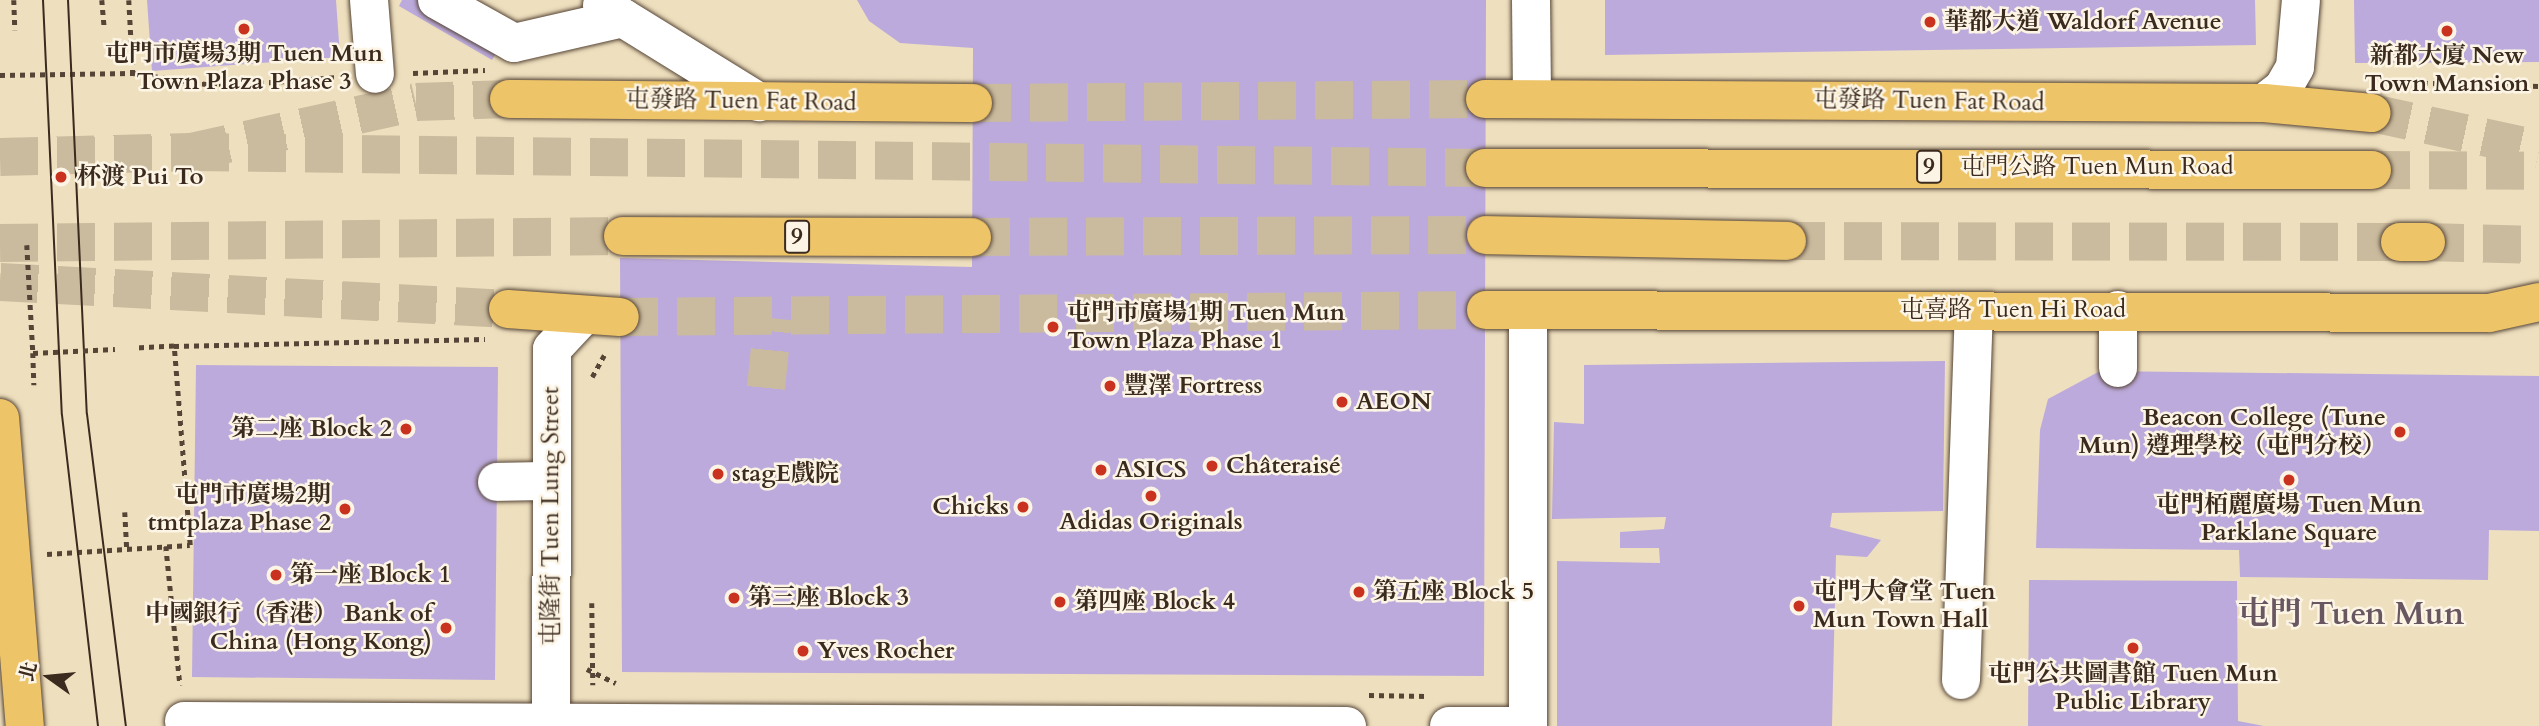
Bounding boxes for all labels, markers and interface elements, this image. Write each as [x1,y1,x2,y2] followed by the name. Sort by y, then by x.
[1944,8,2222,36] place label: 華都大道 Waldorf Avenue
[1922,14,1938,30] marker: 華都大道 Waldorf Avenue
[236,21,252,37] marker: 屯門市廣場3期 Tuen Mun Town Plaza Phase 3
[2439,23,2455,39] marker: 新都大廈 New Town Mansion
[105,40,383,96] place label: 屯門市廣場3期 Tuen Mun Town Plaza Phase 3
[2365,42,2529,98] place label: 新都大廈 New Town Mansion
[625,85,857,117] street label: 屯發路 Tuen Fat Road
[1813,85,2045,117] street label: 屯發路 Tuen Fat Road
[1915,148,1943,186] road number: 9
[1961,153,2233,181] street label: 屯門公路 Tuen Mun Road
[77,163,203,191] place label: 杯渡 Pui To
[51,167,71,187] marker: 杯渡 Pui To
[783,218,811,256] road number: 9
[1900,296,2126,324] street label: 屯喜路 Tuen Hi Road
[1067,299,1345,355] place label: 屯門市廣場1期 Tuen Mun Town Plaza Phase 1
[1045,319,1061,335] marker: 屯門市廣場1期 Tuen Mun Town Plaza Phase 1
[1124,372,1262,400] place label: 豐澤 Fortress
[1102,378,1118,394] marker: 豐澤 Fortress
[537,386,565,646] street label: 屯隆街 Tuen Lung Street
[1356,388,1432,416] place label: AEON
[1334,394,1350,410] marker: AEON
[2079,404,2386,460] place label: Beacon College (Tune Mun) 遵理學校（屯門分校）
[231,415,392,443] place label: 第二座 Block 2
[398,421,414,437] marker: 第二座 Block 2
[2392,424,2408,440] marker: Beacon College (Tune Mun) 遵理學校（屯門分校）
[1226,452,1341,480] place label: Châteraisé
[1115,456,1186,484] place label: ASICS
[1204,458,1220,474] marker: Châteraisé
[732,460,839,488] place label: stagE戲院
[1093,462,1109,478] marker: ASICS
[710,466,726,482] marker: stagE戲院
[2281,472,2297,488] marker: 屯門栢麗廣場 Tuen Mun Parklane Square
[148,481,331,537] place label: 屯門市廣場2期 tmtplaza Phase 2
[1143,488,1159,504] marker: Adidas Originals
[2156,491,2422,547] place label: 屯門栢麗廣場 Tuen Mun Parklane Square
[932,493,1009,521] place label: Chicks
[1015,499,1031,515] marker: Chicks
[337,501,353,517] marker: 屯門市廣場2期 tmtplaza Phase 2
[1059,508,1243,536] place label: Adidas Originals
[290,561,451,589] place label: 第一座 Block 1
[268,567,284,583] marker: 第一座 Block 1
[1373,578,1534,606] place label: 第五座 Block 5
[1813,578,1996,634] place label: 屯門大會堂 Tuen Mun Town Hall
[748,584,909,612] place label: 第三座 Block 3
[1351,584,1367,600] marker: 第五座 Block 5
[1074,588,1235,616] place label: 第四座 Block 4
[726,590,742,606] marker: 第三座 Block 3
[1052,594,1068,610] marker: 第四座 Block 4
[2238,595,2464,633] district label: 屯門 Tuen Mun
[1791,598,1807,614] marker: 屯門大會堂 Tuen Mun Town Hall
[145,600,432,656] place label: 中國銀行（香港） Bank of China (Hong Kong)
[438,620,454,636] marker: 中國銀行（香港） Bank of China (Hong Kong)
[817,637,954,665] place label: Yves Rocher
[2125,640,2141,656] marker: 屯門公共圖書館 Tuen Mun Public Library
[14,642,84,712] north arrow
[795,643,811,659] marker: Yves Rocher
[14,659,44,684] text: 北
[1988,660,2278,716] place label: 屯門公共圖書館 Tuen Mun Public Library

